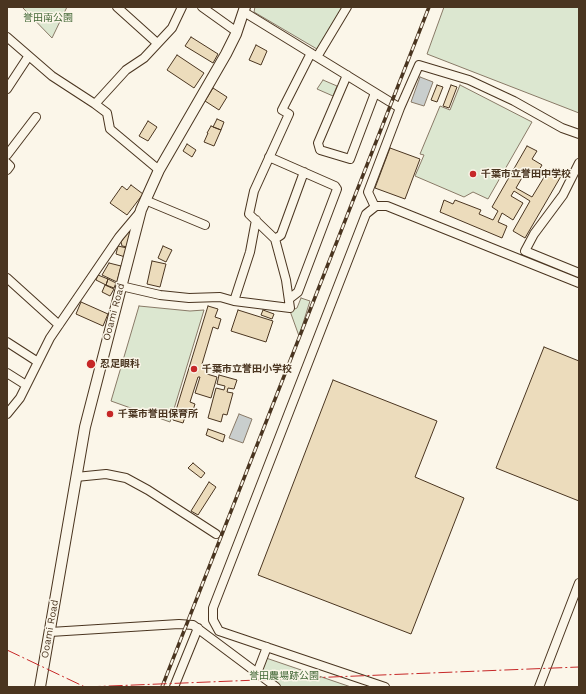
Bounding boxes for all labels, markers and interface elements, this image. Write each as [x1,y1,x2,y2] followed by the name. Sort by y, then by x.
[23,12,73,24] park label: 誉田南公園
[481,168,571,180] place label: 千葉市立誉田中学校
[468,169,478,179] marker: 千葉市立誉田中学校
[101,282,127,342] street label: Ooami Road
[85,358,97,370] marker: 忍足眼科
[100,358,140,370] place label: 忍足眼科
[202,363,292,375] place label: 千葉市立誉田小学校
[189,364,199,374] marker: 千葉市立誉田小学校
[118,408,198,420] place label: 千葉市誉田保育所
[105,409,115,419] marker: 千葉市誉田保育所
[39,599,61,659] street label: Ooami Road
[249,670,319,682] park label: 誉田農場跡公園

